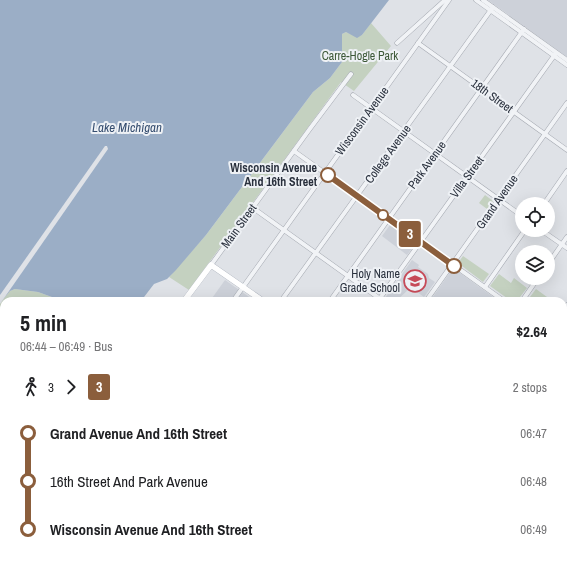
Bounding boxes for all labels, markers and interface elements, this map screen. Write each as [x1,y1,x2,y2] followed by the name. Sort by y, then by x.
[322,48,398,64] park label: Carre-Hogle Park
[468,75,516,117] street label: 18th Street
[332,83,392,159] street label: Wisconsin Avenue
[92,119,162,136] water label: Lake Michigan
[361,121,415,187] street label: College Avenue
[404,138,450,192] street label: Park Avenue
[446,153,488,201] street label: Villa Street
[230,160,318,190] place label: Wisconsin Avenue And 16th Street
[320,167,336,183] marker: Wisconsin Avenue And 16th Street
[472,172,522,232] street label: Grand Avenue
[515,197,555,285] map controls
[515,197,555,237] button: locate
[218,201,261,251] street label: Main Street
[377,209,389,221] unlabelled marker
[397,221,423,247] line badge: 3
[407,225,413,243] text: 3
[515,245,555,285] button: layers
[446,258,462,274] unlabelled marker
[340,266,400,296] place label: Holy Name Grade School
[402,268,428,294] school or university icon: Holy Name Grade School
[20,308,67,338] text: 5 min
[516,321,547,342] text: $2.64
[20,338,112,355] text: 06:44 – 06:49 · Bus
[20,376,42,398] icon: walk
[60,376,82,398] icon: forward
[96,378,102,396] text: 3
[48,379,54,396] text: 3
[513,379,547,396] text: 2 stops
[50,423,227,444] text: Grand Avenue And 16th Street
[520,425,547,442] text: 06:47
[50,471,208,492] text: 16th Street And Park Avenue
[520,473,547,490] text: 06:48
[50,519,252,540] text: Wisconsin Avenue And 16th Street
[520,521,547,538] text: 06:49

